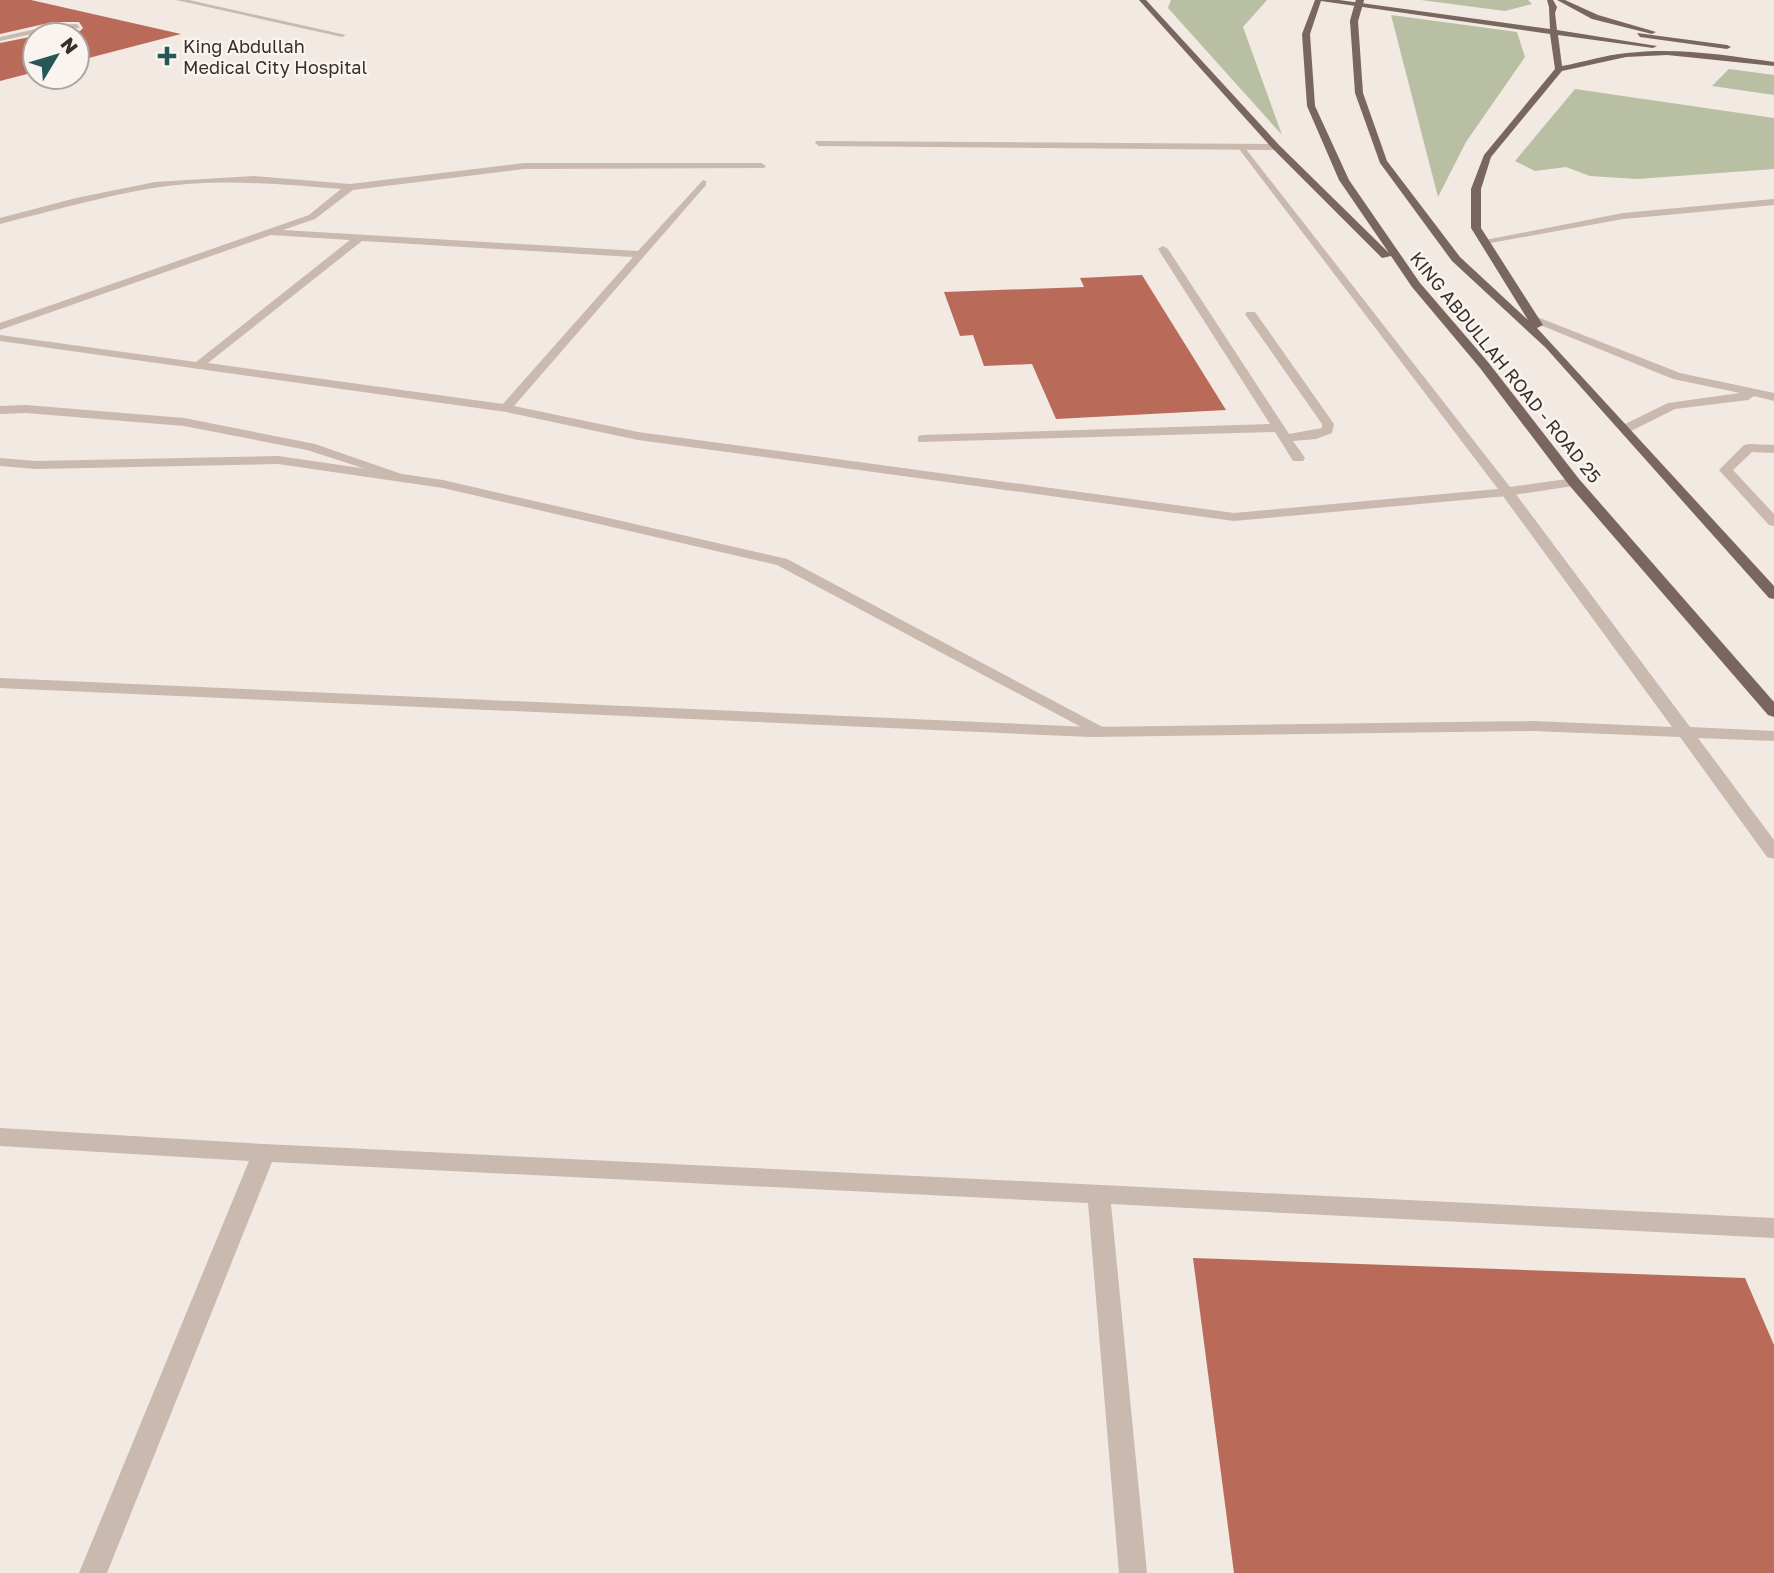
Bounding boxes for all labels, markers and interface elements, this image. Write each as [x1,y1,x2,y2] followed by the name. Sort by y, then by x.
[21,21,91,91] north arrow
[56,32,83,58] text: N
[183,35,368,78] place label: King Abdullah Medical City Hospital
[157,46,177,66] marker: King Abdullah Medical City Hospital
[1406,247,1606,487] street label: KING ABDULLAH ROAD - ROAD 25

